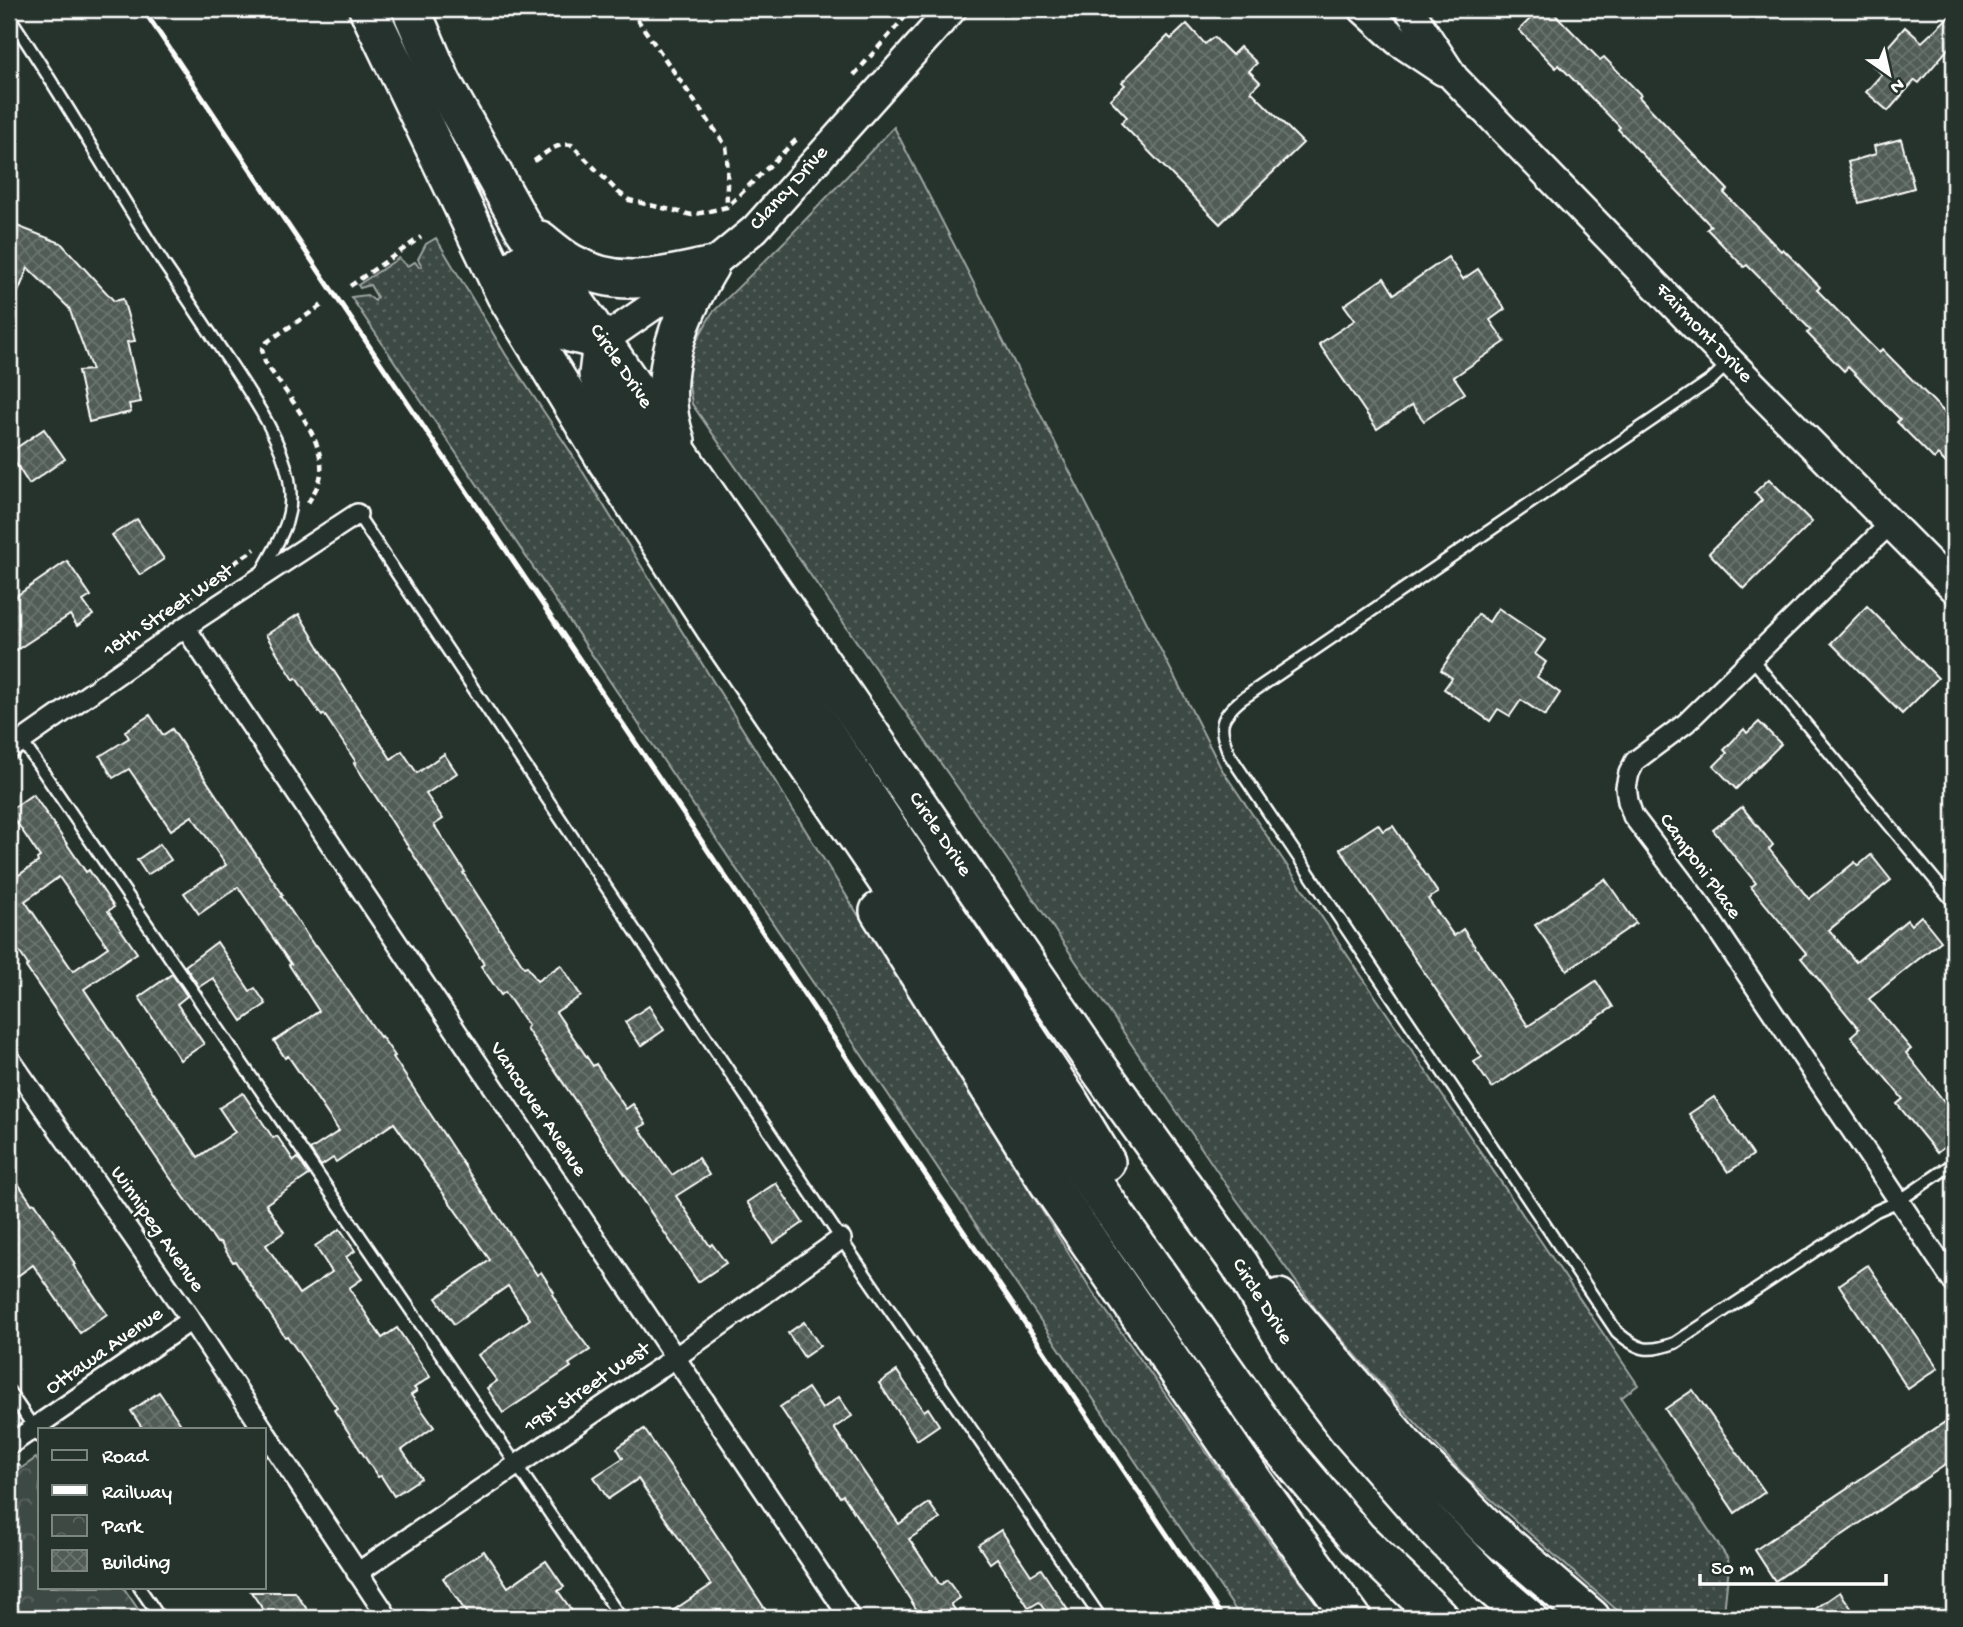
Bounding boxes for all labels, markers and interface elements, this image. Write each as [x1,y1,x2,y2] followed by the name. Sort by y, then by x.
[1854,38,1924,108] north arrow
[1885,72,1908,98] text: N
[745,140,835,237] street label: Clancy Drive
[1648,278,1758,390] street label: Fairmont Drive
[583,320,658,415] street label: Circle Drive
[99,558,240,665] street label: 18th Street West
[902,788,977,883] street label: Circle Drive
[1652,809,1746,926] street label: Camponi Place
[482,1037,592,1183] street label: Vancouver Avenue
[103,1162,209,1299] street label: Winnipeg Avenue
[1225,1254,1298,1351] street label: Circle Drive
[42,1302,169,1402] street label: Ottawa Avenue
[520,1336,658,1441] street label: 19st Street West
[38,1428,266,1588] legend
[102,1446,150,1471] text: Road
[102,1482,172,1507] text: Railway
[101,1516,145,1541] text: Park
[1700,1543,1886,1587] scale bar
[101,1552,171,1577] text: Building
[1711,1558,1754,1583] text: 50 m

